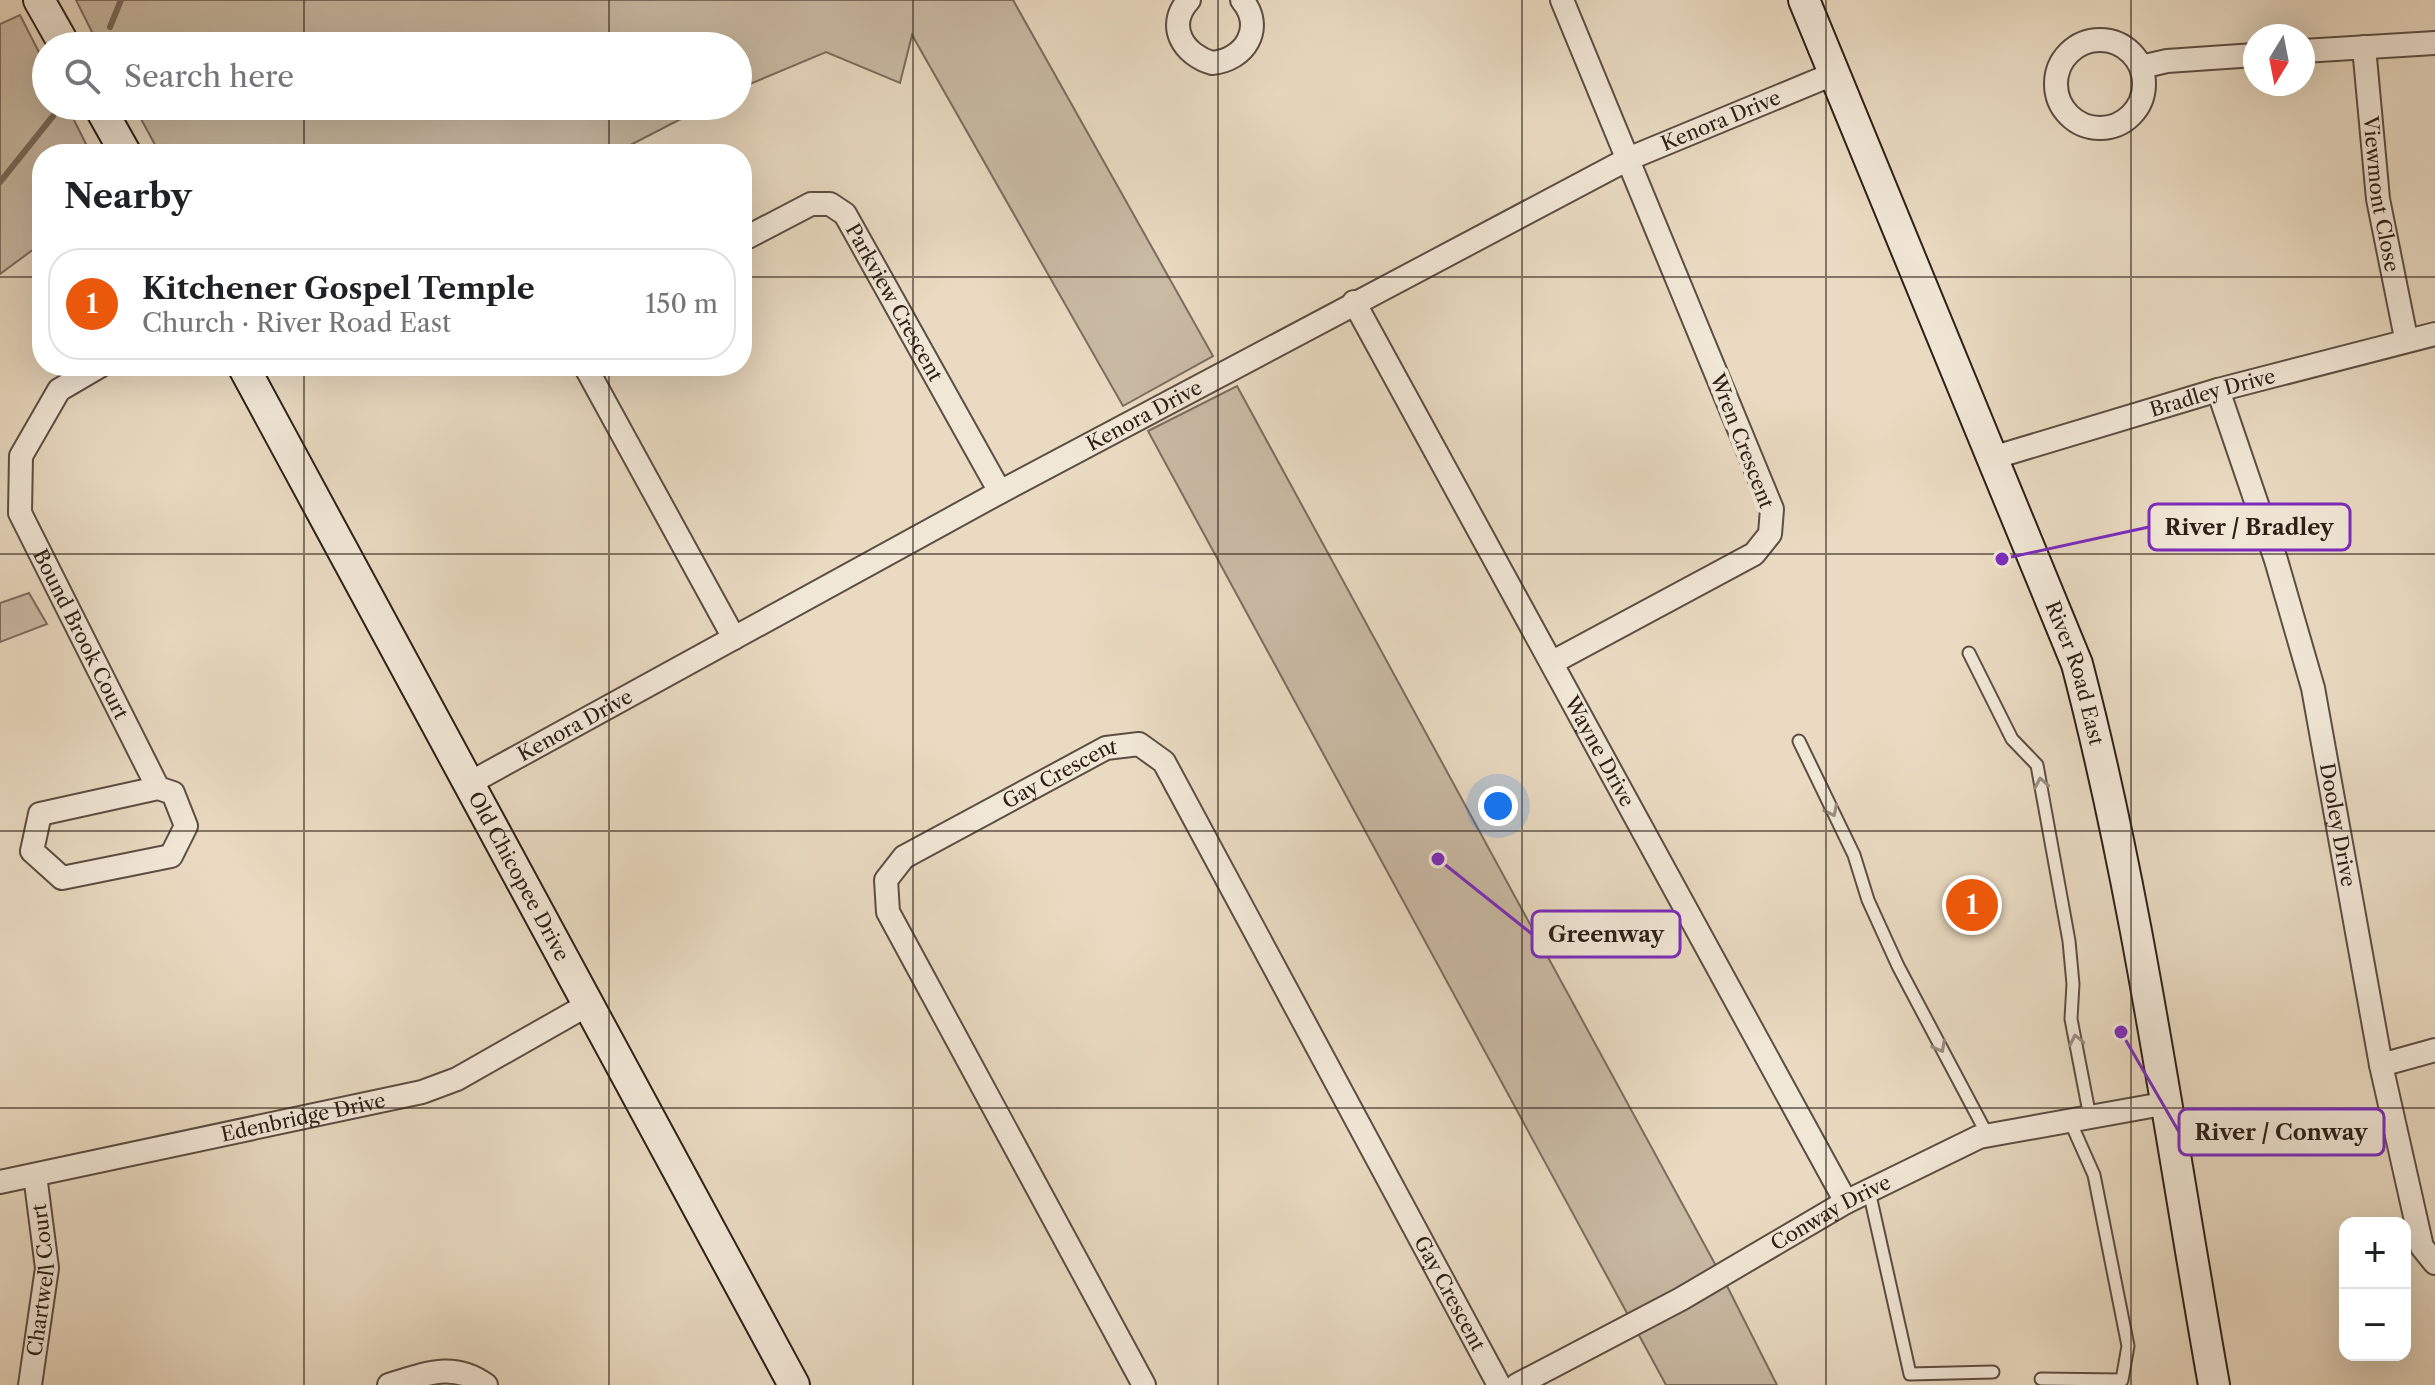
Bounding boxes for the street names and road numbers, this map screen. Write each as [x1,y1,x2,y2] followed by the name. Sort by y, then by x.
[1657,85,1784,156] street label: Kenora Drive
[2358,114,2404,274] street label: Viewmont Close
[841,219,948,385] street label: Parkview Crescent
[2147,364,2278,422] street label: Bradley Drive
[1705,369,1779,512] street label: Wren Crescent
[1082,375,1206,456] street label: Kenora Drive
[28,545,133,723] street label: Bound Brook Court
[2040,597,2109,748] street label: River Road East
[513,684,636,766] street label: Kenora Drive
[1559,691,1639,811] street label: Wayne Drive
[998,735,1118,814] street label: Gay Crescent
[2315,761,2361,889] street label: Dooley Drive
[463,787,574,965] street label: Old Chicopee Drive
[219,1088,388,1147] street label: Edenbridge Drive
[1766,1170,1895,1256] street label: Conway Drive
[22,1202,59,1358] street label: Chartwell Court
[1409,1232,1490,1355] street label: Gay Crescent

